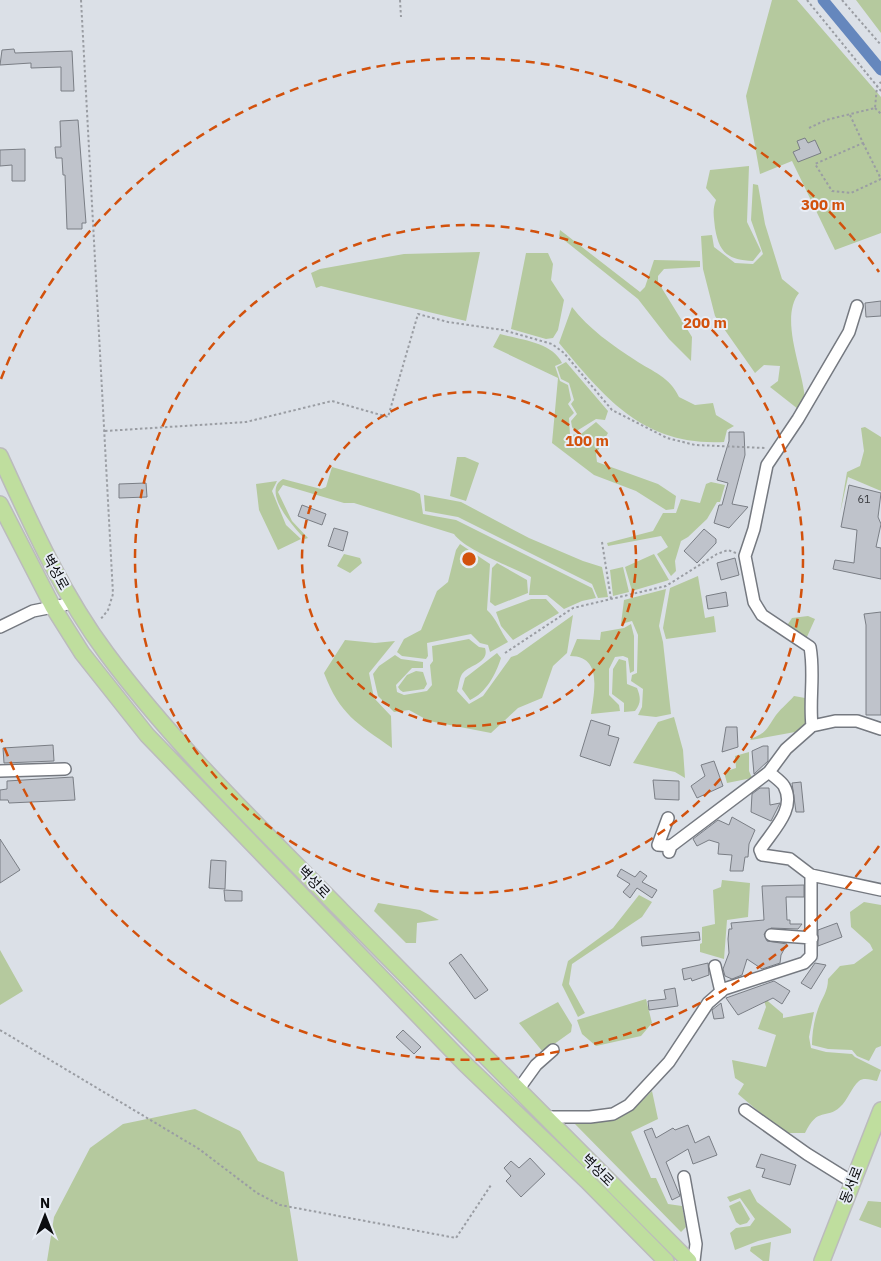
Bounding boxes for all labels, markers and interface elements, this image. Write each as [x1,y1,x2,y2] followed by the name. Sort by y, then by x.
[801,195,845,214] text: 300 m
[683,313,727,332] text: 200 m
[565,431,609,450] text: 100 m
[857,492,871,506] house number: 61
[460,550,478,568] centre of rings
[39,551,73,593] street label: 벽성로
[294,862,334,902] street label: 벽성로
[578,1150,618,1190] street label: 벽성로
[836,1164,866,1206] street label: 동서로
[20,1191,70,1241] north arrow
[40,1194,50,1212] text: N

